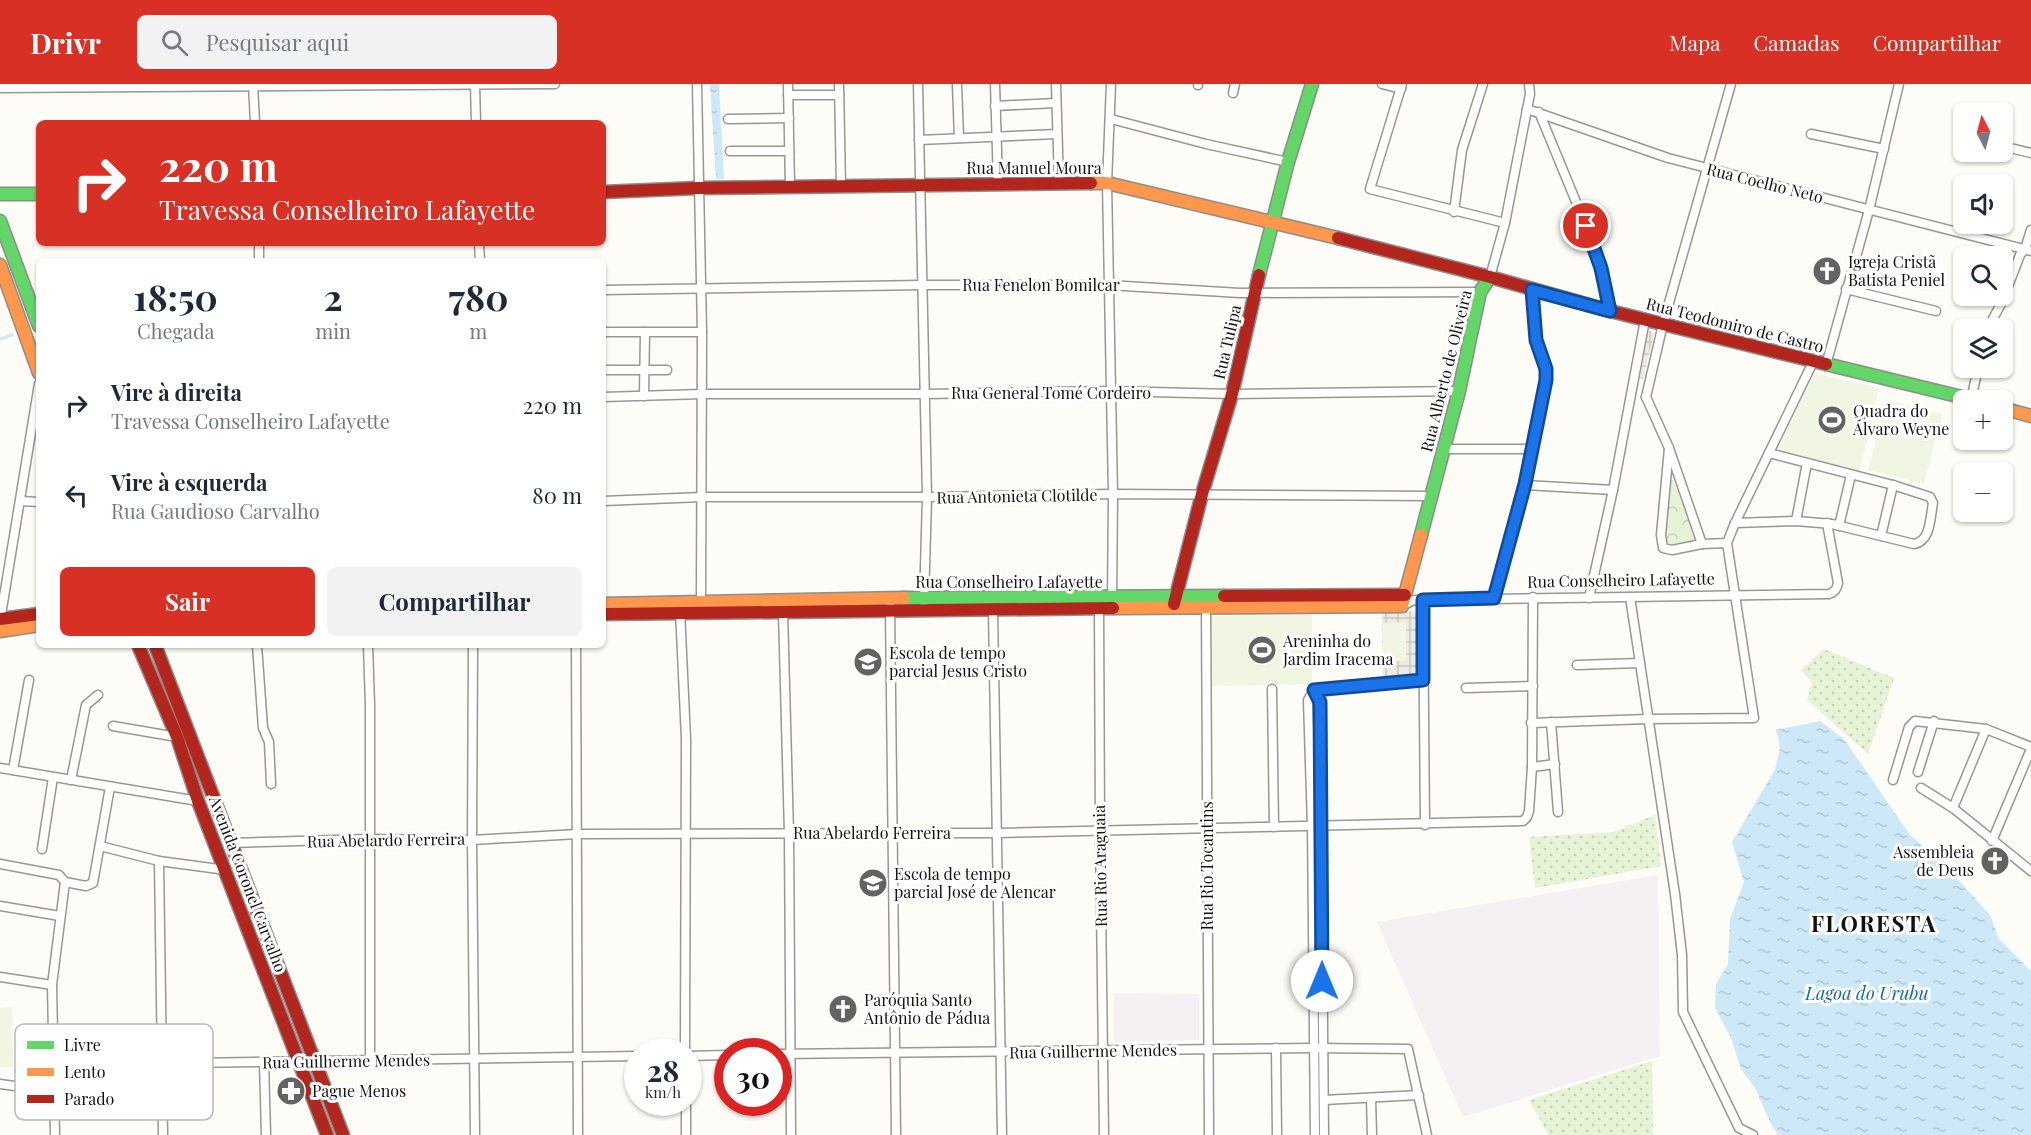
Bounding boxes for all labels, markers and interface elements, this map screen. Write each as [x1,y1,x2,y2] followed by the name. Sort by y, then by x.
[137,15,557,69] search box
[30,24,101,61] text: Drivr
[158,26,191,59] icon: search
[206,27,349,57] text: Pesquisar aqui
[1669,28,1721,56] text: Mapa
[1754,28,1840,56] text: Camadas
[1873,28,2001,56] text: Compartilhar
[1953,102,2013,162] north arrow
[1953,102,2013,522] map controls
[159,137,278,193] text: 220 m
[60,144,138,222] icon: right
[966,157,1102,178] street label: Rua Manuel Moura
[1705,158,1826,207] street label: Rua Coelho Neto
[1953,174,2013,234] button: sound
[159,191,535,227] text: Travessa Conselheiro Lafayette
[1560,200,1611,251] pin
[1569,209,1602,242] icon: arrive
[1953,246,2013,306] button: search
[1848,251,1945,290] place label: Igreja Cristã Batista Peniel
[1811,255,1843,287] church icon: Igreja Cristã Batista Peniel
[134,272,218,320] text: 18:50
[324,272,343,320] text: 2
[449,272,508,320] text: 780
[962,274,1120,295] street label: Rua Fenelon Bomilcar
[1415,288,1476,454] street label: Rua Alberto de Oliveira
[1644,292,1826,357] street label: Rua Teodomiro de Castro
[1208,303,1245,381] street label: Rua Tulipa
[137,317,214,344] text: Chegada
[315,317,351,344] text: min
[470,317,487,344] text: m
[1953,318,2013,378] button: layers
[111,377,242,407] text: Vire à direita
[951,382,1151,403] street label: Rua General Tomé Cordeiro
[60,389,93,422] icon: right
[523,390,582,420] text: 220 m
[1953,390,2013,450] button: +
[1852,400,1949,439] place label: Quadra do Álvaro Weyne
[1816,404,1848,436] sports icon: Quadra do Álvaro Weyne
[111,407,390,434] text: Travessa Conselheiro Lafayette
[1953,462,2013,522] button: −
[111,467,268,497] text: Vire à esquerda
[60,479,93,512] icon: left
[532,480,582,510] text: 80 m
[936,484,1098,507] street label: Rua Antonieta Clotilde
[111,497,320,524] text: Rua Gaudioso Carvalho
[60,567,315,636] button: Sair
[327,567,582,636] button: Compartilhar
[1527,567,1715,592] street label: Rua Conselheiro Lafayette
[915,571,1103,592] street label: Rua Conselheiro Lafayette
[1282,630,1393,669] place label: Areninha do Jardim Iracema
[1246,634,1278,666] sports icon: Areninha do Jardim Iracema
[889,642,1027,681] place label: Escola de tempo parcial Jesus Cristo
[852,646,884,678] school or university icon: Escola de tempo parcial Jesus Cristo
[205,792,292,975] street label: Avenida Coronel Carvalho
[1196,801,1217,931] street label: Rua Rio Tocantins
[1088,805,1111,927] street label: Rua Rio Araguaia
[793,822,951,843] street label: Rua Abelardo Ferreira
[307,828,465,851] street label: Rua Abelardo Ferreira
[1892,841,1974,880] place label: Assembleia de Deus
[1979,845,2011,877] church icon: Assembleia de Deus
[894,863,1056,902] place label: Escola de tempo parcial José de Alencar
[857,867,889,899] school or university icon: Escola de tempo parcial José de Alencar
[1811,908,1937,938] district label: FLORESTA
[1290,949,1354,1013] position arrow
[1804,981,1929,1005] water label: Lagoa do Urubu
[863,989,990,1028] place label: Paróquia Santo Antônio de Pádua
[827,993,859,1025] church icon: Paróquia Santo Antônio de Pádua
[15,1024,213,1120] legend
[64,1034,101,1055] text: Livre
[714,1038,792,1116] speed limit sign: 30
[1009,1039,1177,1062] street label: Rua Guilherme Mendes
[262,1049,430,1072] street label: Rua Guilherme Mendes
[647,1050,679,1090] text: 28
[64,1061,106,1082] text: Lento
[275,1075,307,1107] pharmacy icon: Pague Menos
[312,1080,406,1101] place label: Pague Menos
[645,1082,681,1102] text: km/h
[64,1088,115,1109] text: Parado

